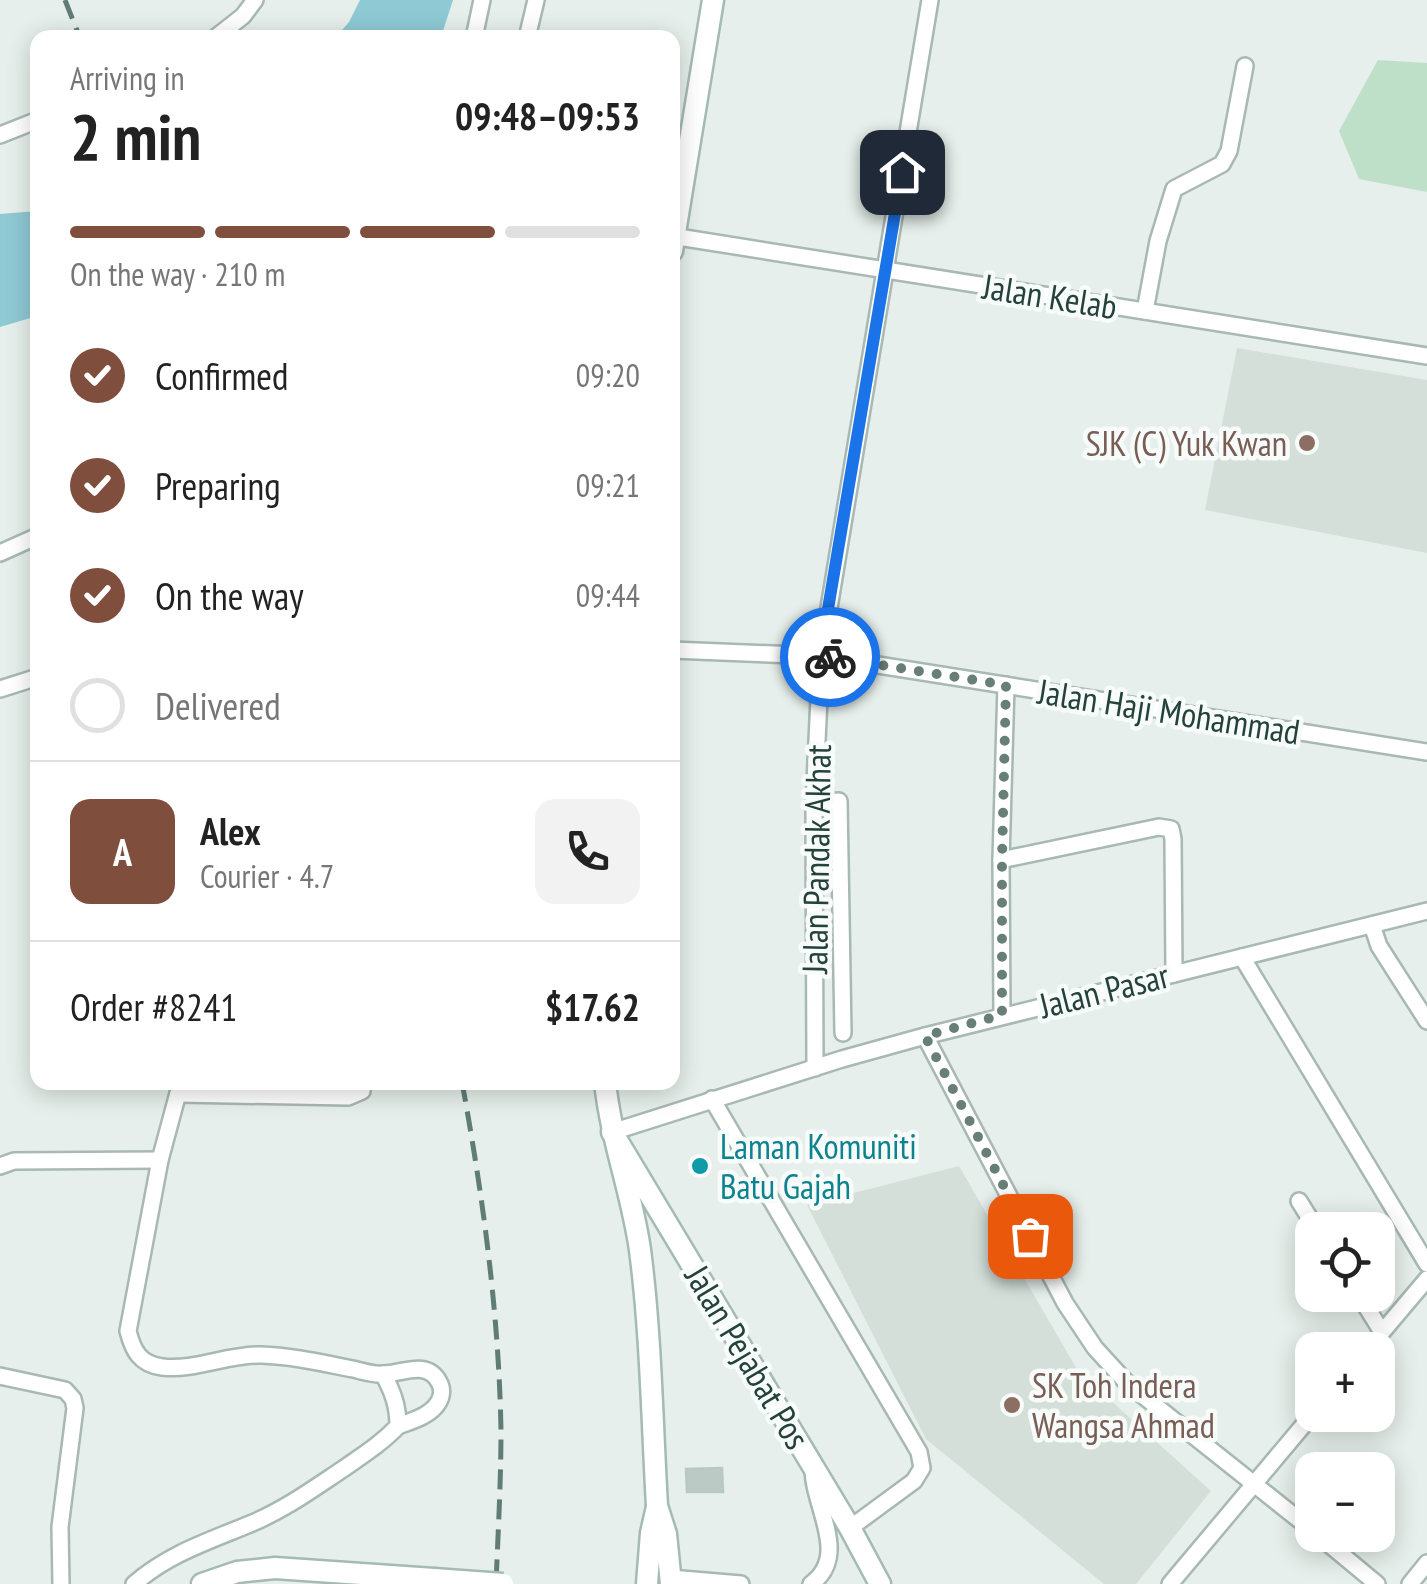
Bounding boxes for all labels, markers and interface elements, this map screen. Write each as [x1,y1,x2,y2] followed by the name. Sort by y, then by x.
[70,57,185,99] text: Arriving in
[455,91,640,140] text: 09:48–09:53
[70,94,201,178] text: 2 min
[860,130,945,215] pin
[875,145,930,200] icon: home
[70,253,285,295] text: On the way · 210 m
[979,263,1120,329] street label: Jalan Kelab
[70,348,125,403] icon: check
[155,351,288,400] text: Confirmed
[576,354,640,396] text: 09:20
[1086,420,1287,466] place label: SJK (C) Yuk Kwan
[1296,432,1318,454] marker: SJK (C) Yuk Kwan
[70,458,125,513] icon: check
[155,461,281,510] text: Preparing
[576,464,640,506] text: 09:21
[70,568,125,623] icon: check
[155,571,303,620] text: On the way
[576,574,640,616] text: 09:44
[780,607,880,707] courier
[803,630,858,685] icon: bike
[1034,667,1303,754] street label: Jalan Haji Mohammad
[155,681,281,730] text: Delivered
[791,744,841,975] street label: Jalan Pandak Akhat
[535,799,640,904] button: phone
[200,806,261,855] text: Alex
[113,827,132,876] text: A
[200,855,334,897] text: Courier · 4.7
[1034,952,1174,1028] street label: Jalan Pasar
[70,982,237,1031] text: Order #8241
[545,982,640,1031] text: $17.62
[720,1123,917,1209] place label: Laman Komuniti Batu Gajah
[689,1155,711,1177] marker: Laman Komuniti Batu Gajah
[988,1194,1073,1279] pin
[1003,1209,1058,1264] icon: bag
[1295,1212,1395,1552] map controls
[1295,1212,1395,1312] button: locate
[675,1256,821,1457] street label: Jalan Pejabat Pos
[1295,1332,1395,1432] button: +
[1032,1362,1215,1448] place label: SK Toh Indera Wangsa Ahmad
[1001,1394,1023,1416] marker: SK Toh Indera Wangsa Ahmad
[1295,1452,1395,1552] button: −

